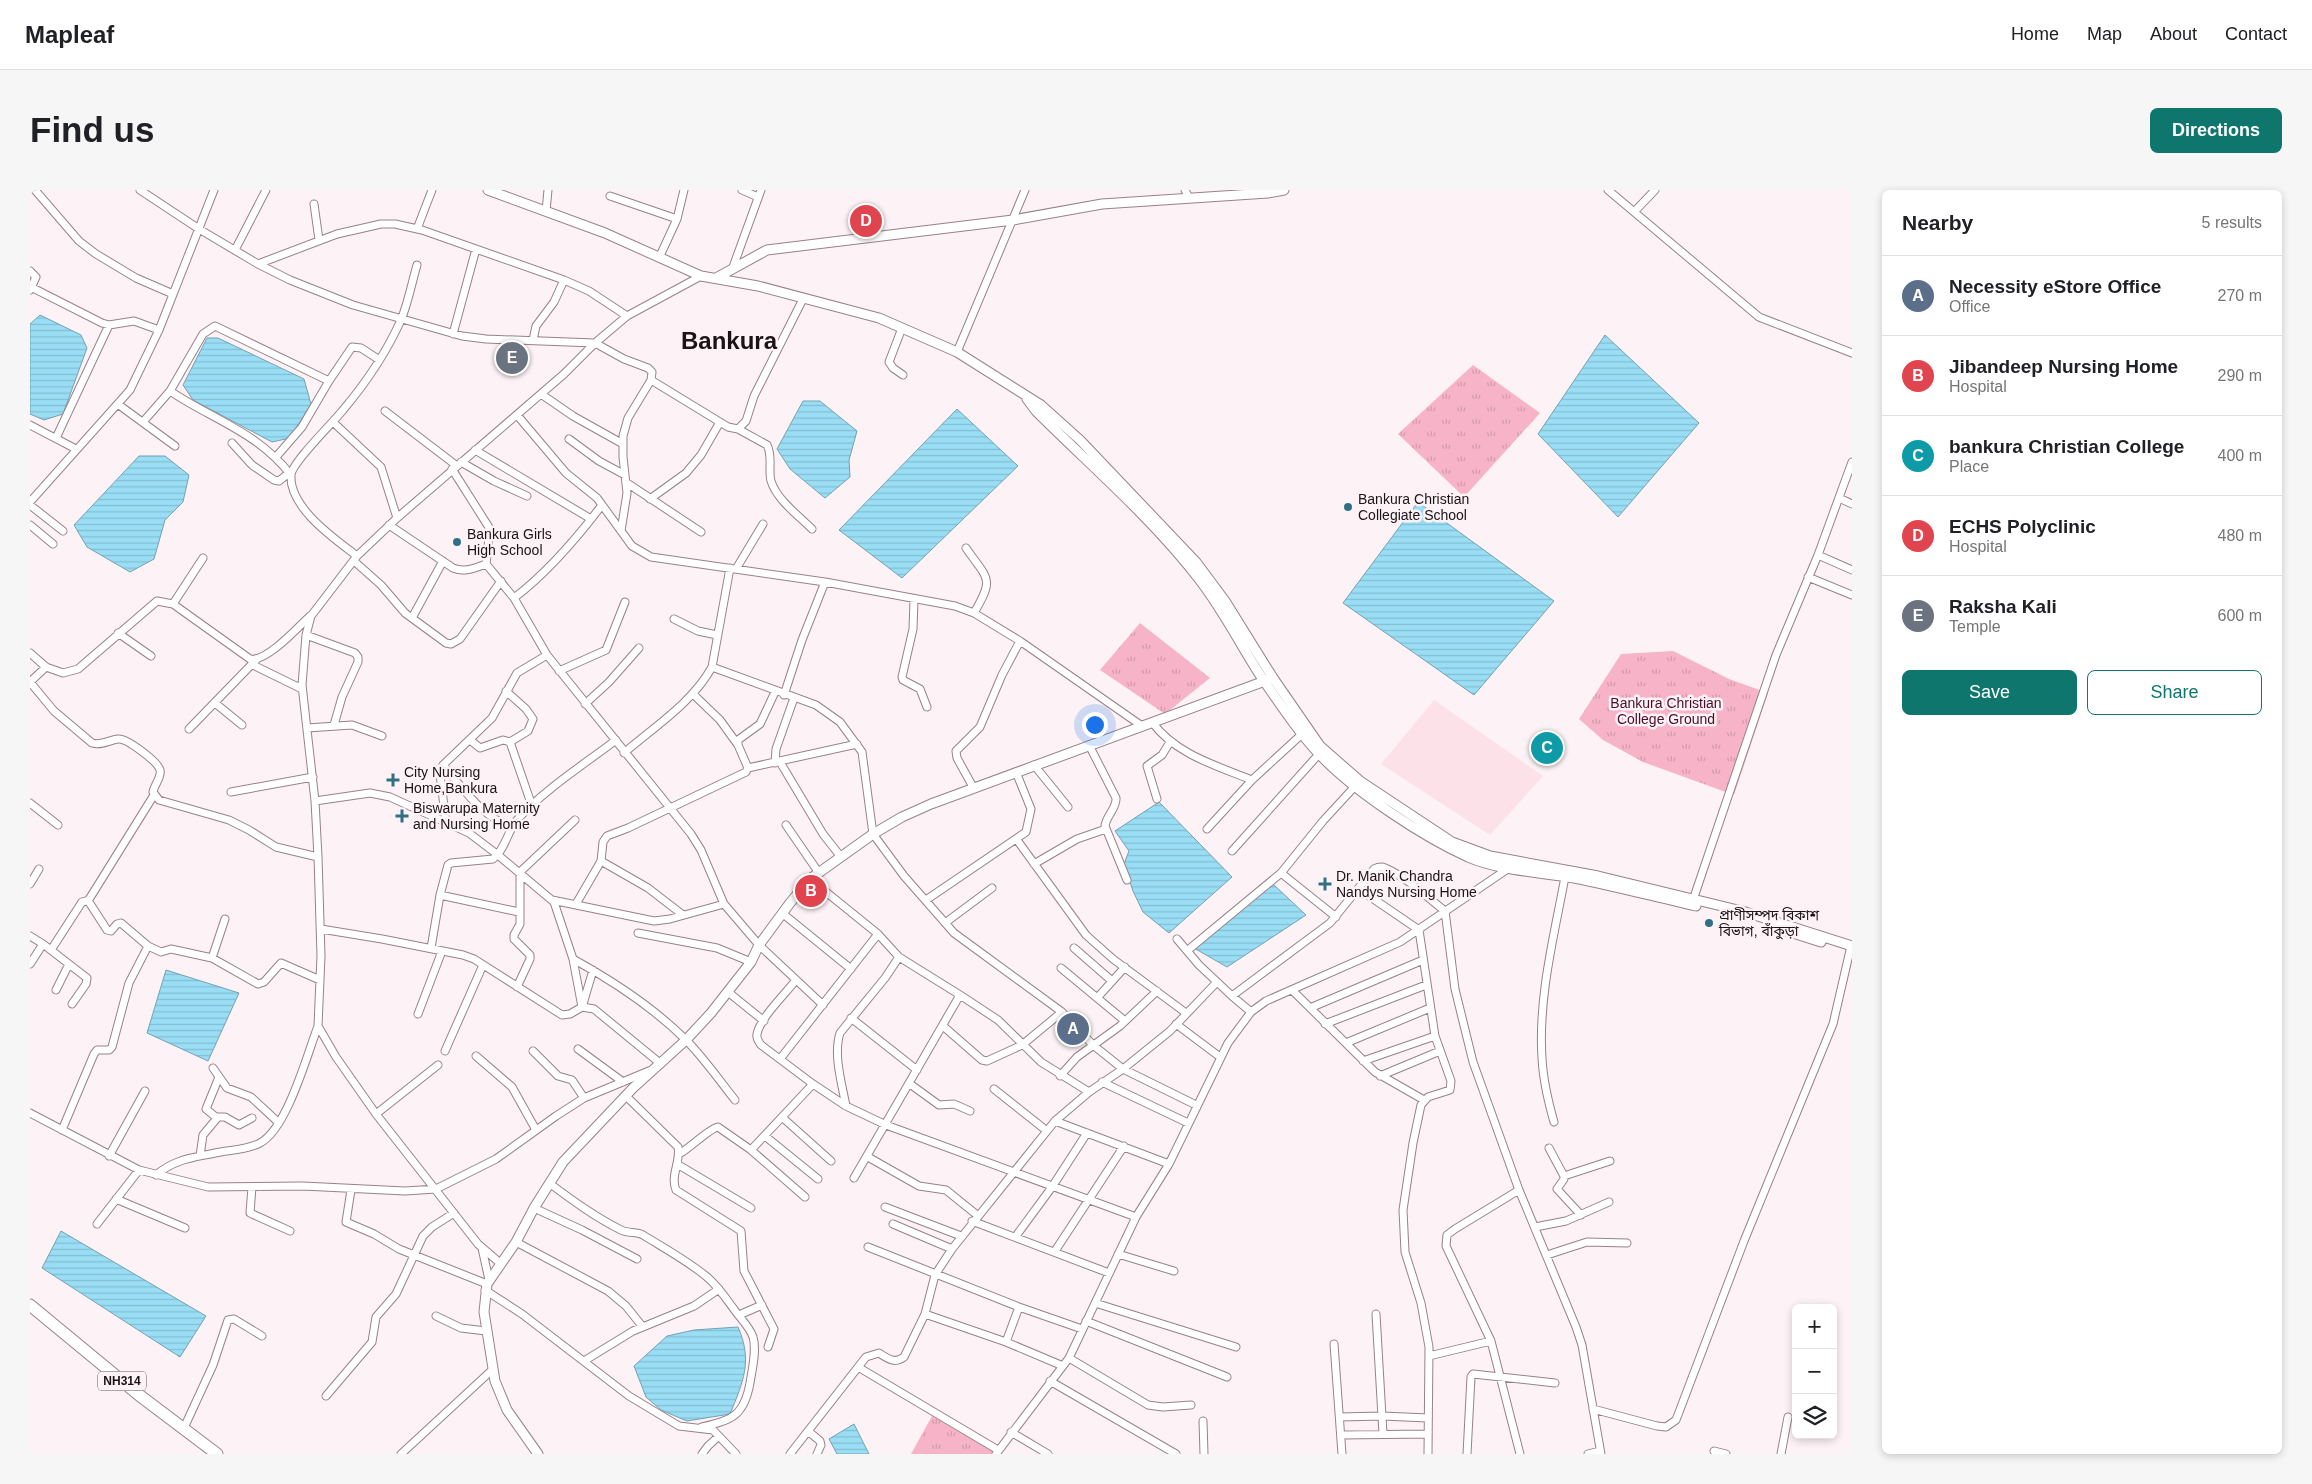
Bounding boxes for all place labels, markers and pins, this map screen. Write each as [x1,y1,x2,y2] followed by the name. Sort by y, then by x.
[850,202,882,240] pin: D
[496,339,528,377] pin: E
[1358,491,1469,523] place label: Bankura Christian Collegiate School
[1342,501,1354,513] marker: Bankura Christian Collegiate School
[467,526,552,558] place label: Bankura Girls High School
[451,536,463,548] marker: Bankura Girls High School
[1531,729,1563,767] pin: C
[404,764,498,796] place label: City Nursing Home,Bankura
[386,773,400,787] marker: City Nursing Home,Bankura
[413,800,540,832] place label: Biswarupa Maternity and Nursing Home
[395,809,409,823] marker: Biswarupa Maternity and Nursing Home
[1336,868,1477,900] place label: Dr. Manik Chandra Nandys Nursing Home
[795,872,827,910] pin: B
[1318,877,1332,891] marker: Dr. Manik Chandra Nandys Nursing Home
[1718,907,1819,940] place label: প্রাণীসম্পদ বিকাশ বিভাগ, বাঁকুড়া
[1703,917,1715,929] marker: প্রাণীসম্পদ বিকাশ বিভাগ, বাঁকুড়া
[1057,1010,1089,1048] pin: A

